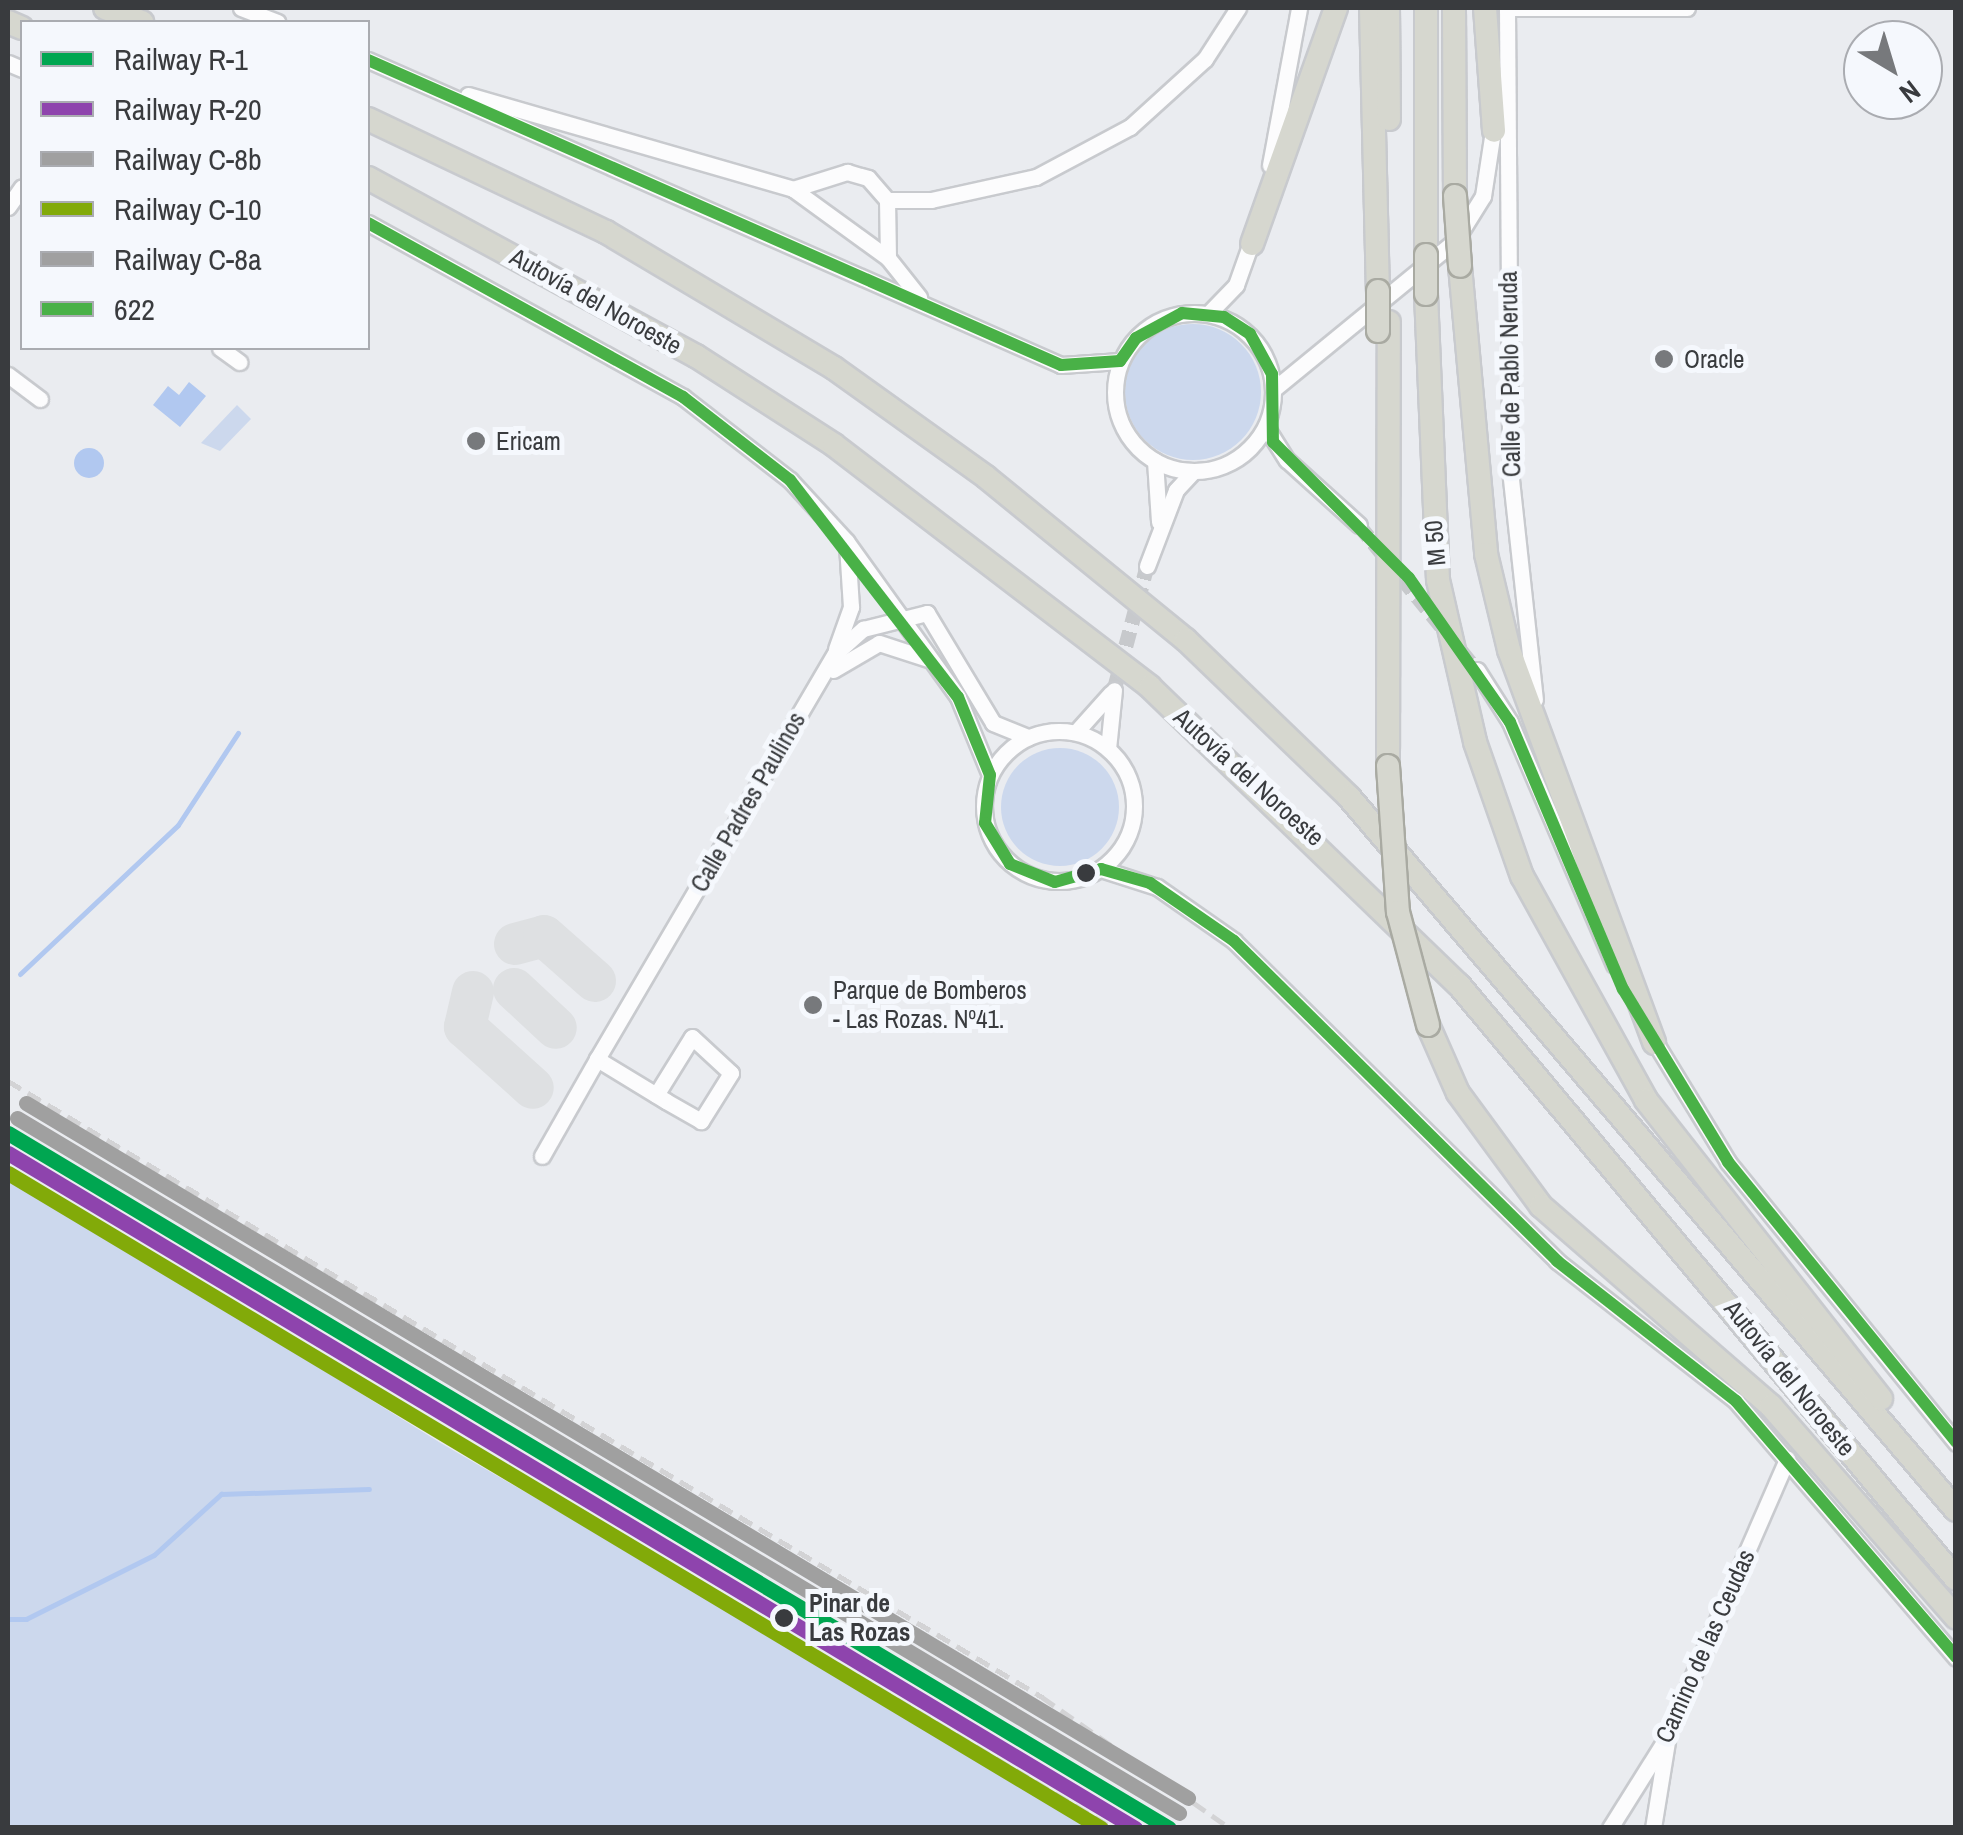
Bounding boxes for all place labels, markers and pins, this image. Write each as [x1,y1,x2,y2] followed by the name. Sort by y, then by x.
[1684,344,1744,374] place label: Oracle
[1653,348,1675,370] marker: Oracle
[496,426,561,456] place label: Ericam
[465,430,487,452] marker: Ericam
[1076,863,1096,883] unlabelled marker
[833,976,1027,1035] place label: Parque de Bomberos - Las Rozas. Nº41.
[802,994,824,1016] marker: Parque de Bomberos - Las Rozas. Nº41.
[809,1589,910,1648] place label: Pinar de Las Rozas
[768,1602,800,1634] marker: Pinar de Las Rozas

